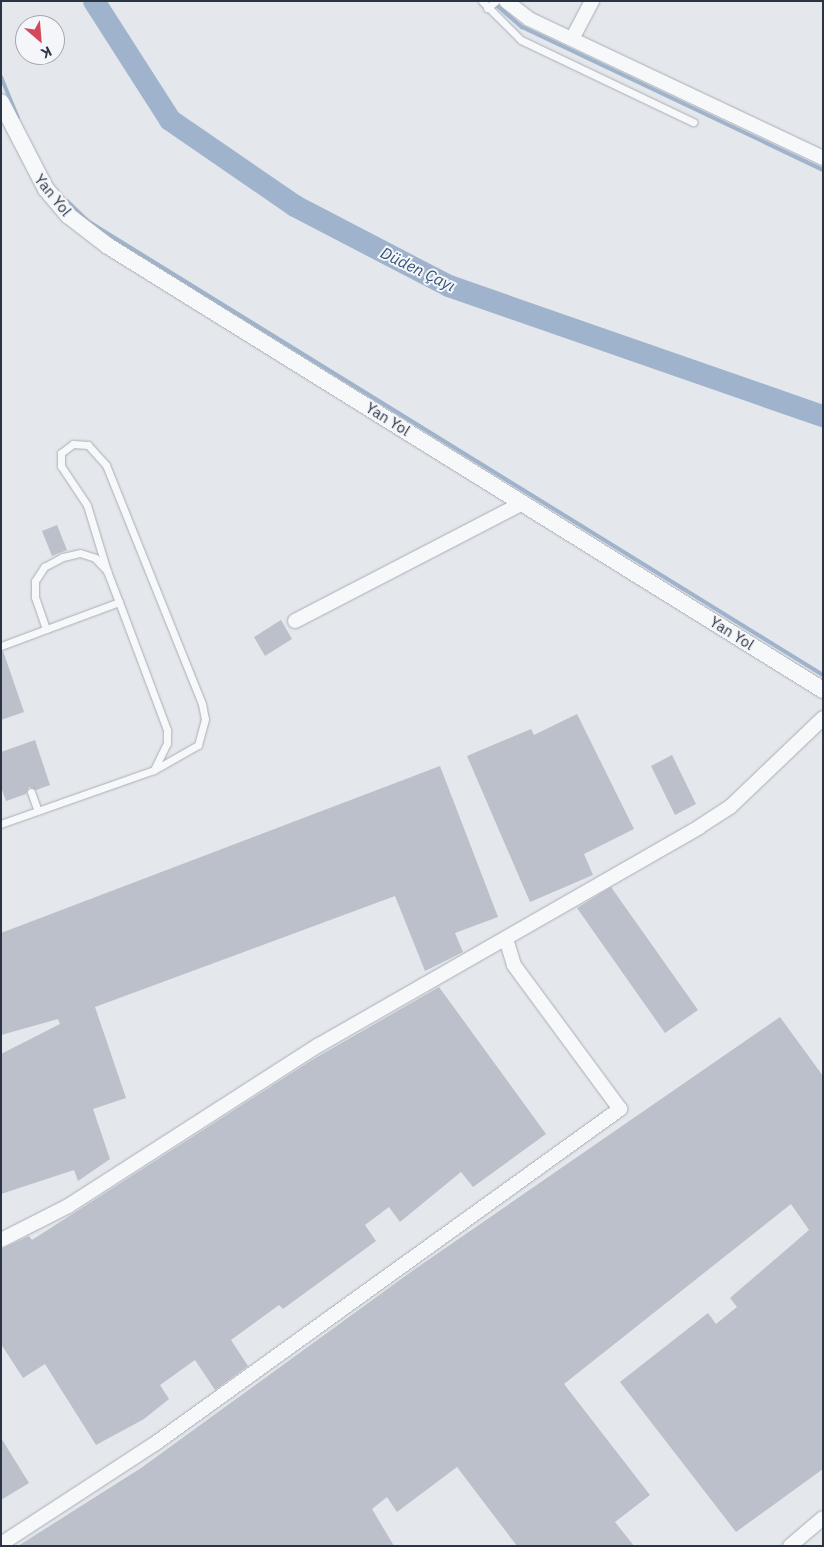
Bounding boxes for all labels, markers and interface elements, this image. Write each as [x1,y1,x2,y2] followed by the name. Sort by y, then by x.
[15,15,65,65] north arrow
[38,42,55,63] text: K
[31,170,75,220] street label: Yan Yol
[378,243,458,295] water label: Düden Çayı
[363,398,413,440] street label: Yan Yol
[707,612,757,654] street label: Yan Yol

